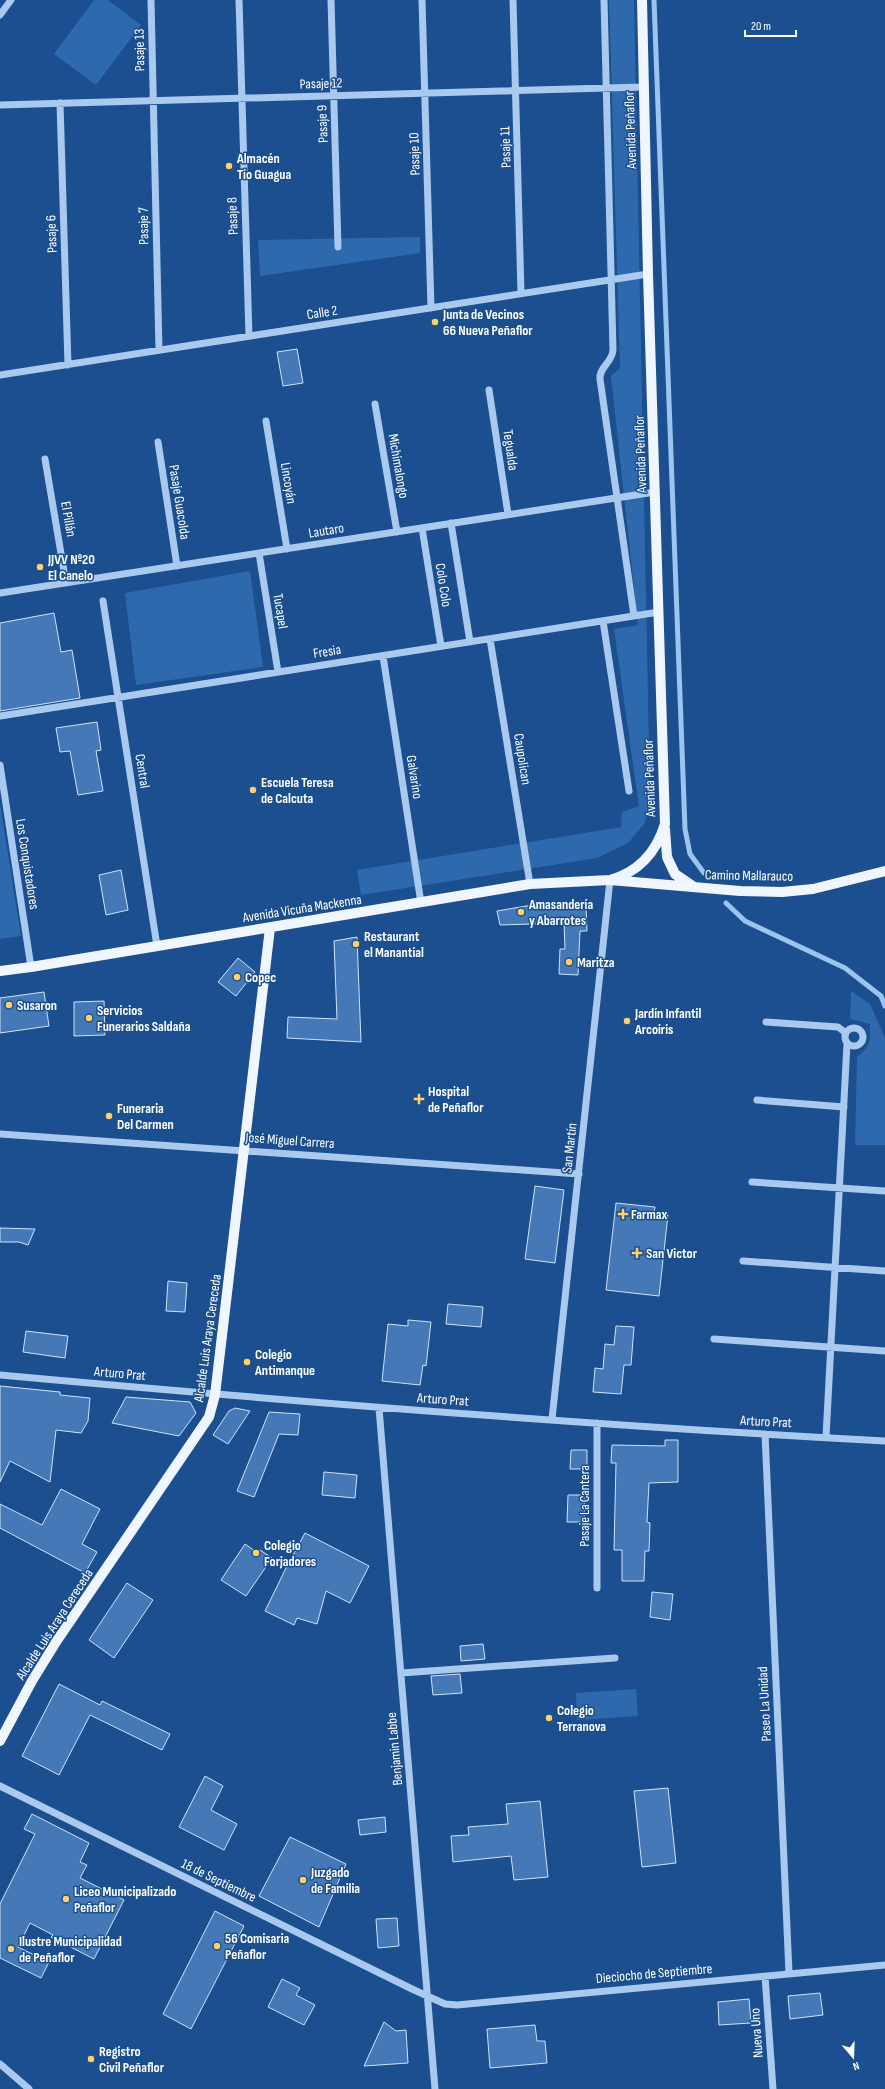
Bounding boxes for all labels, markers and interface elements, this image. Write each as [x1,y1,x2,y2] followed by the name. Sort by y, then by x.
[745,12,796,38] scale bar
[751,19,771,34] text: 20 m
[131,28,148,71] street label: Pasaje 13
[299,74,343,93] street label: Pasaje 12
[621,91,640,170] street label: Avenida Peñaflor
[313,105,332,143] street label: Pasaje 9
[496,126,515,168] street label: Pasaje 11
[405,132,424,176] street label: Pasaje 10
[236,150,291,183] place label: Almacén Tío Guagua
[224,161,234,171] marker: Almacén Tío Guagua
[223,197,242,235] street label: Pasaje 8
[135,207,152,245] street label: Pasaje 7
[42,215,61,253] street label: Pasaje 6
[306,302,339,323] street label: Calle 2
[442,306,533,339] place label: Junta de Vecinos 66 Nueva Peñaflor
[430,317,440,327] marker: Junta de Vecinos 66 Nueva Peñaflor
[631,415,650,494] street label: Avenida Peñaflor
[499,429,522,472] street label: Tegualda
[384,432,413,500] street label: Michimalongo
[277,461,300,505] street label: Lincoyán
[165,464,194,541] street label: Pasaje Guacolda
[57,500,80,538] street label: El Pillán
[307,519,345,542] street label: Lautaro
[47,551,95,584] place label: JJVV Nº20 El Canelo
[35,562,45,572] marker: JJVV Nº20 El Canelo
[432,562,455,608] street label: Colo Colo
[269,592,292,630] street label: Tucapel
[312,641,342,662] street label: Fresia
[510,732,535,786] street label: Caupolican
[640,739,659,818] street label: Avenida Peñaflor
[131,753,154,789] street label: Central
[403,754,426,800] street label: Galvarino
[261,774,334,807] place label: Escuela Teresa de Calcuta
[248,785,258,795] marker: Escuela Teresa de Calcuta
[12,818,43,911] street label: Los Conquistadores
[705,866,793,885] street label: Camino Mallarauco
[240,891,363,926] street label: Avenida Vicuña Mackenna
[528,896,593,929] place label: Amasandería y Abarrotes
[516,907,526,917] marker: Amasandería y Abarrotes
[364,928,424,961] place label: Restaurant el Manantial
[351,939,361,949] marker: Restaurant el Manantial
[577,954,615,971] place label: Maritza
[564,957,574,967] marker: Maritza
[245,969,276,986] place label: Copec
[232,972,242,982] marker: Copec
[17,997,57,1014] place label: Susaron
[4,1000,14,1010] marker: Susaron
[97,1002,191,1035] place label: Servicios Funerarios Saldaña
[634,1005,701,1038] place label: Jardín Infantil Arcoiris
[84,1013,94,1023] marker: Servicios Funerarios Saldaña
[622,1016,632,1026] marker: Jardín Infantil Arcoiris
[428,1083,484,1116] place label: Hospital de Peñaflor
[413,1093,425,1105] marker: Hospital de Peñaflor
[117,1100,174,1133] place label: Funeraria Del Carmen
[104,1111,114,1121] marker: Funeraria Del Carmen
[558,1122,581,1174] street label: San Martín
[244,1129,335,1152] street label: José Miguel Carrera
[631,1206,667,1223] place label: Farmax
[618,1209,628,1219] marker: Farmax
[646,1245,698,1262] place label: San Victor
[631,1247,643,1259] marker: San Victor
[190,1273,225,1404] street label: Alcalde Luis Araya Cereceda
[254,1346,315,1379] place label: Colegio Antimanque
[242,1357,252,1367] marker: Colegio Antimanque
[92,1363,146,1384] street label: Arturo Prat
[416,1389,469,1410] street label: Arturo Prat
[739,1412,792,1431] street label: Arturo Prat
[576,1465,593,1547] street label: Pasaje La Cantera
[264,1537,316,1570] place label: Colegio Forjadores
[251,1548,261,1558] marker: Colegio Forjadores
[12,1566,97,1684] street label: Alcalde Luis Araya Cereceda
[754,1666,775,1742] street label: Paseo La Unidad
[557,1702,606,1735] place label: Colegio Terranova
[383,1712,406,1786] street label: Benjamin Labbe
[544,1713,554,1723] marker: Colegio Terranova
[179,1855,259,1906] street label: 18 de Septiembre
[310,1864,360,1897] place label: Juzgado de Familia
[298,1875,308,1885] marker: Juzgado de Familia
[74,1883,176,1916] place label: Liceo Municipalizado Peñaflor
[61,1894,71,1904] marker: Liceo Municipalizado Peñaflor
[225,1930,290,1963] place label: 56 Comisaria Peñaflor
[19,1933,122,1966] place label: Ilustre Municipalidad de Peñaflor
[212,1941,222,1951] marker: 56 Comisaria Peñaflor
[6,1944,16,1954] marker: Ilustre Municipalidad de Peñaflor
[595,1960,713,1987] street label: Dieciocho de Septiembre
[746,2007,767,2059] street label: Nueva Uno
[833,2037,873,2077] north arrow
[99,2043,165,2076] place label: Registro Civil Peñaflor
[86,2054,96,2064] marker: Registro Civil Peñaflor
[851,2059,861,2073] text: N

